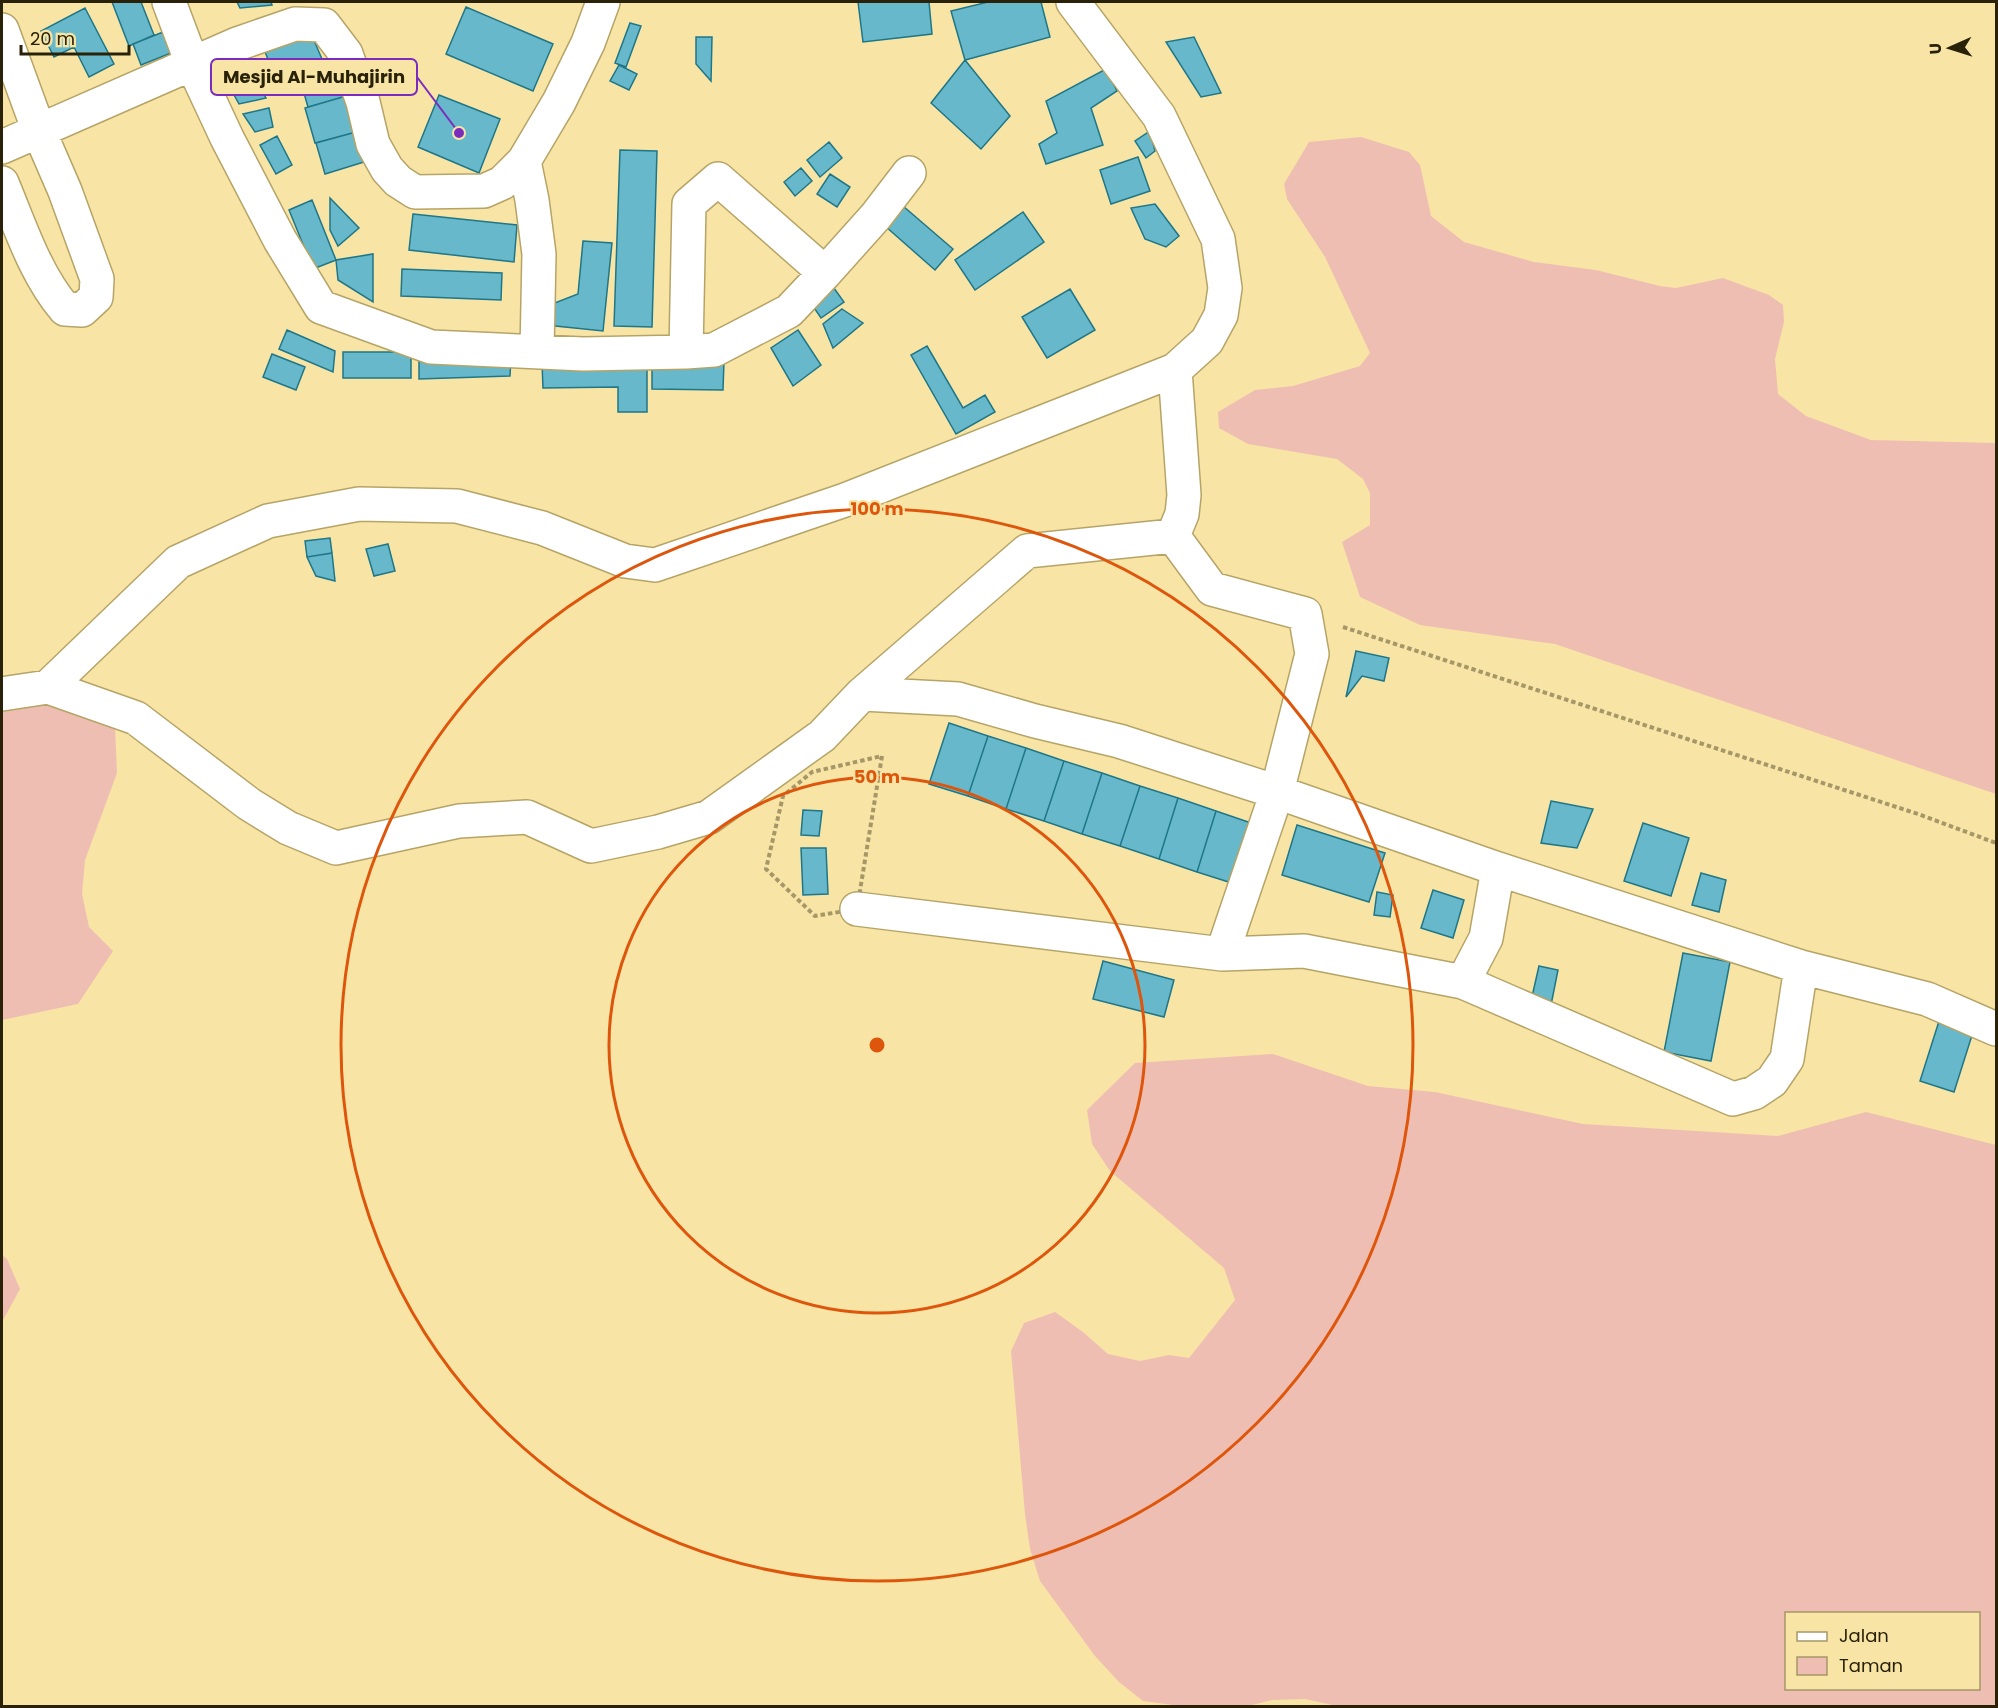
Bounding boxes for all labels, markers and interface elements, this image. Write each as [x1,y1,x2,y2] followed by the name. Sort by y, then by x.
[21,18,129,56] scale bar
[1920,18,1980,78] north arrow
[30,26,75,51] text: 20 m
[1924,43,1947,55] text: U
[211,59,417,95] callout: Mesjid Al-Muhajirin
[223,64,405,89] text: Mesjid Al-Muhajirin
[850,496,904,521] text: 100 m
[854,764,900,789] text: 50 m
[867,1035,887,1055] centre of rings
[1785,1612,1980,1690] legend
[1839,1623,1889,1648] text: Jalan
[1839,1653,1903,1678] text: Taman

